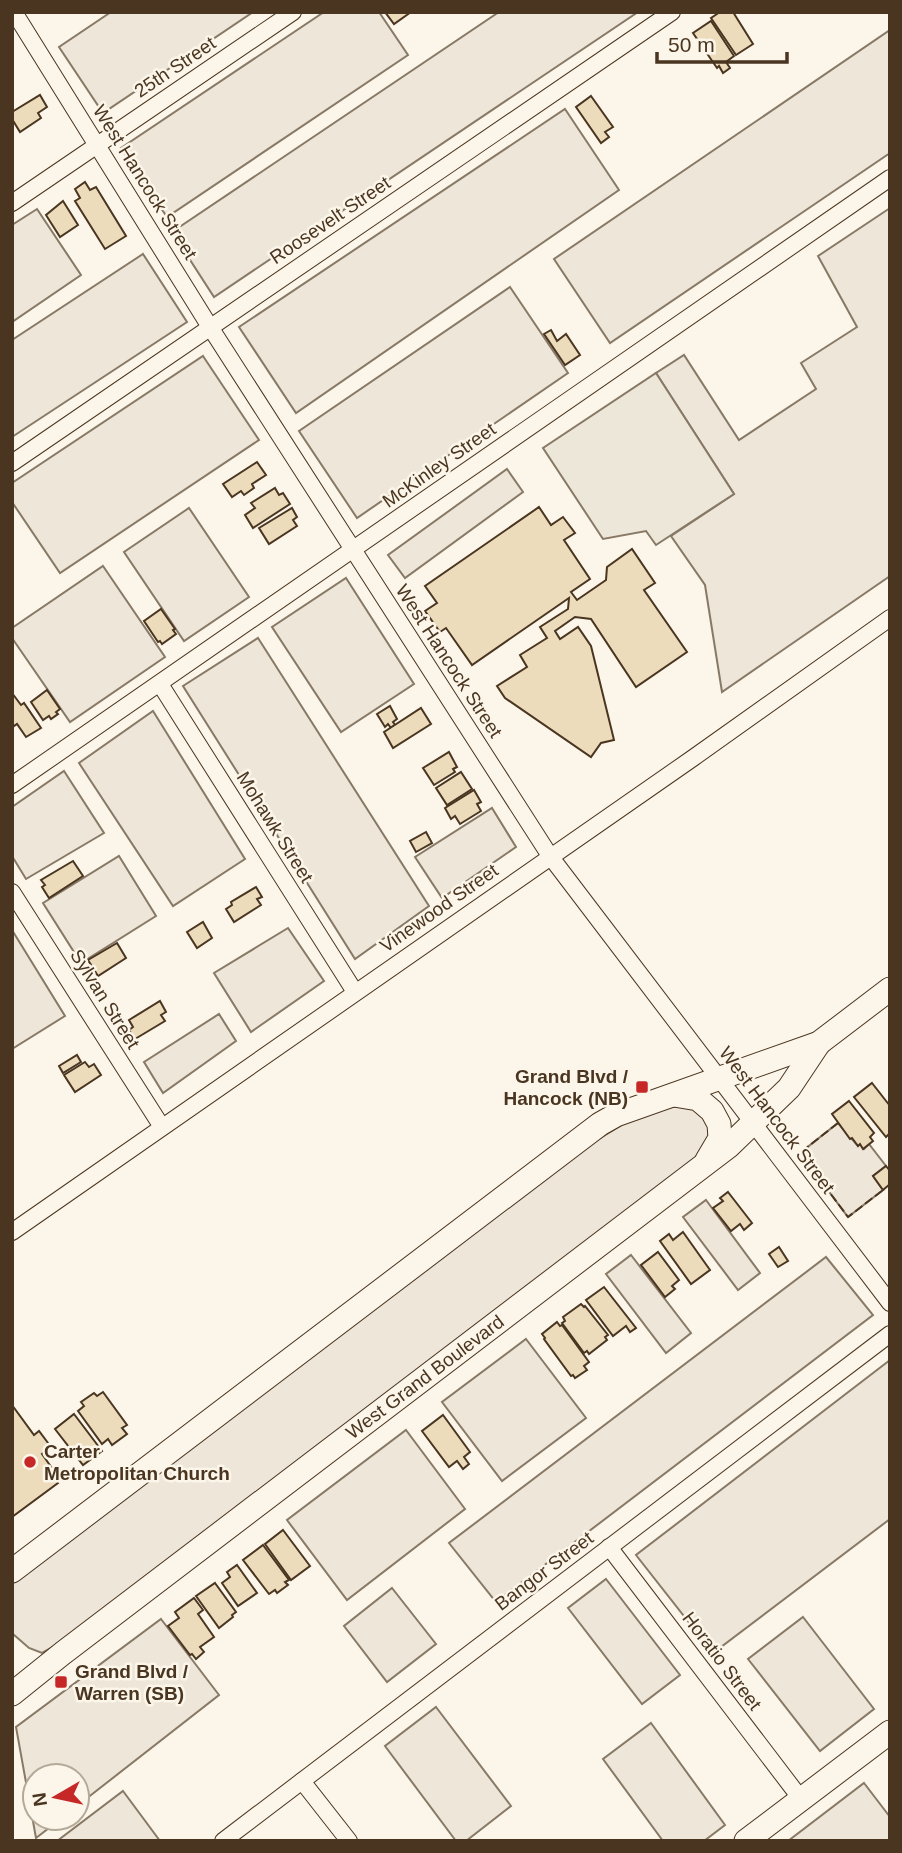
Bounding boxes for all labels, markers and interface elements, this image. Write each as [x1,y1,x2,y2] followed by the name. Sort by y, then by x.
[657,21,786,65] scale bar
[131,32,220,102] street label: 25th Street
[668,33,715,56] text: 50 m
[89,101,201,264] street label: West Hancock Street
[266,172,395,268] street label: Roosevelt Street
[378,418,500,512] street label: McKinley Street
[392,581,507,742] street label: West Hancock Street
[233,768,318,887] street label: Mohawk Street
[376,859,503,956] street label: Vinewood Street
[66,946,144,1053] street label: Sylvan Street
[715,1043,839,1198] street label: West Hancock Street
[503,1066,629,1109] place label: Grand Blvd / Hancock (NB)
[634,1079,650,1095] marker: Grand Blvd / Hancock (NB)
[342,1311,508,1443] street label: West Grand Boulevard
[44,1441,230,1484] place label: Carter Metropolitan Church
[22,1454,38,1470] marker: Carter Metropolitan Church
[491,1527,598,1615] street label: Bangor Street
[678,1608,766,1715] street label: Horatio Street
[75,1661,189,1704] place label: Grand Blvd / Warren (SB)
[53,1674,69,1690] marker: Grand Blvd / Warren (SB)
[21,1762,91,1832] north arrow
[28,1791,51,1808] text: N

